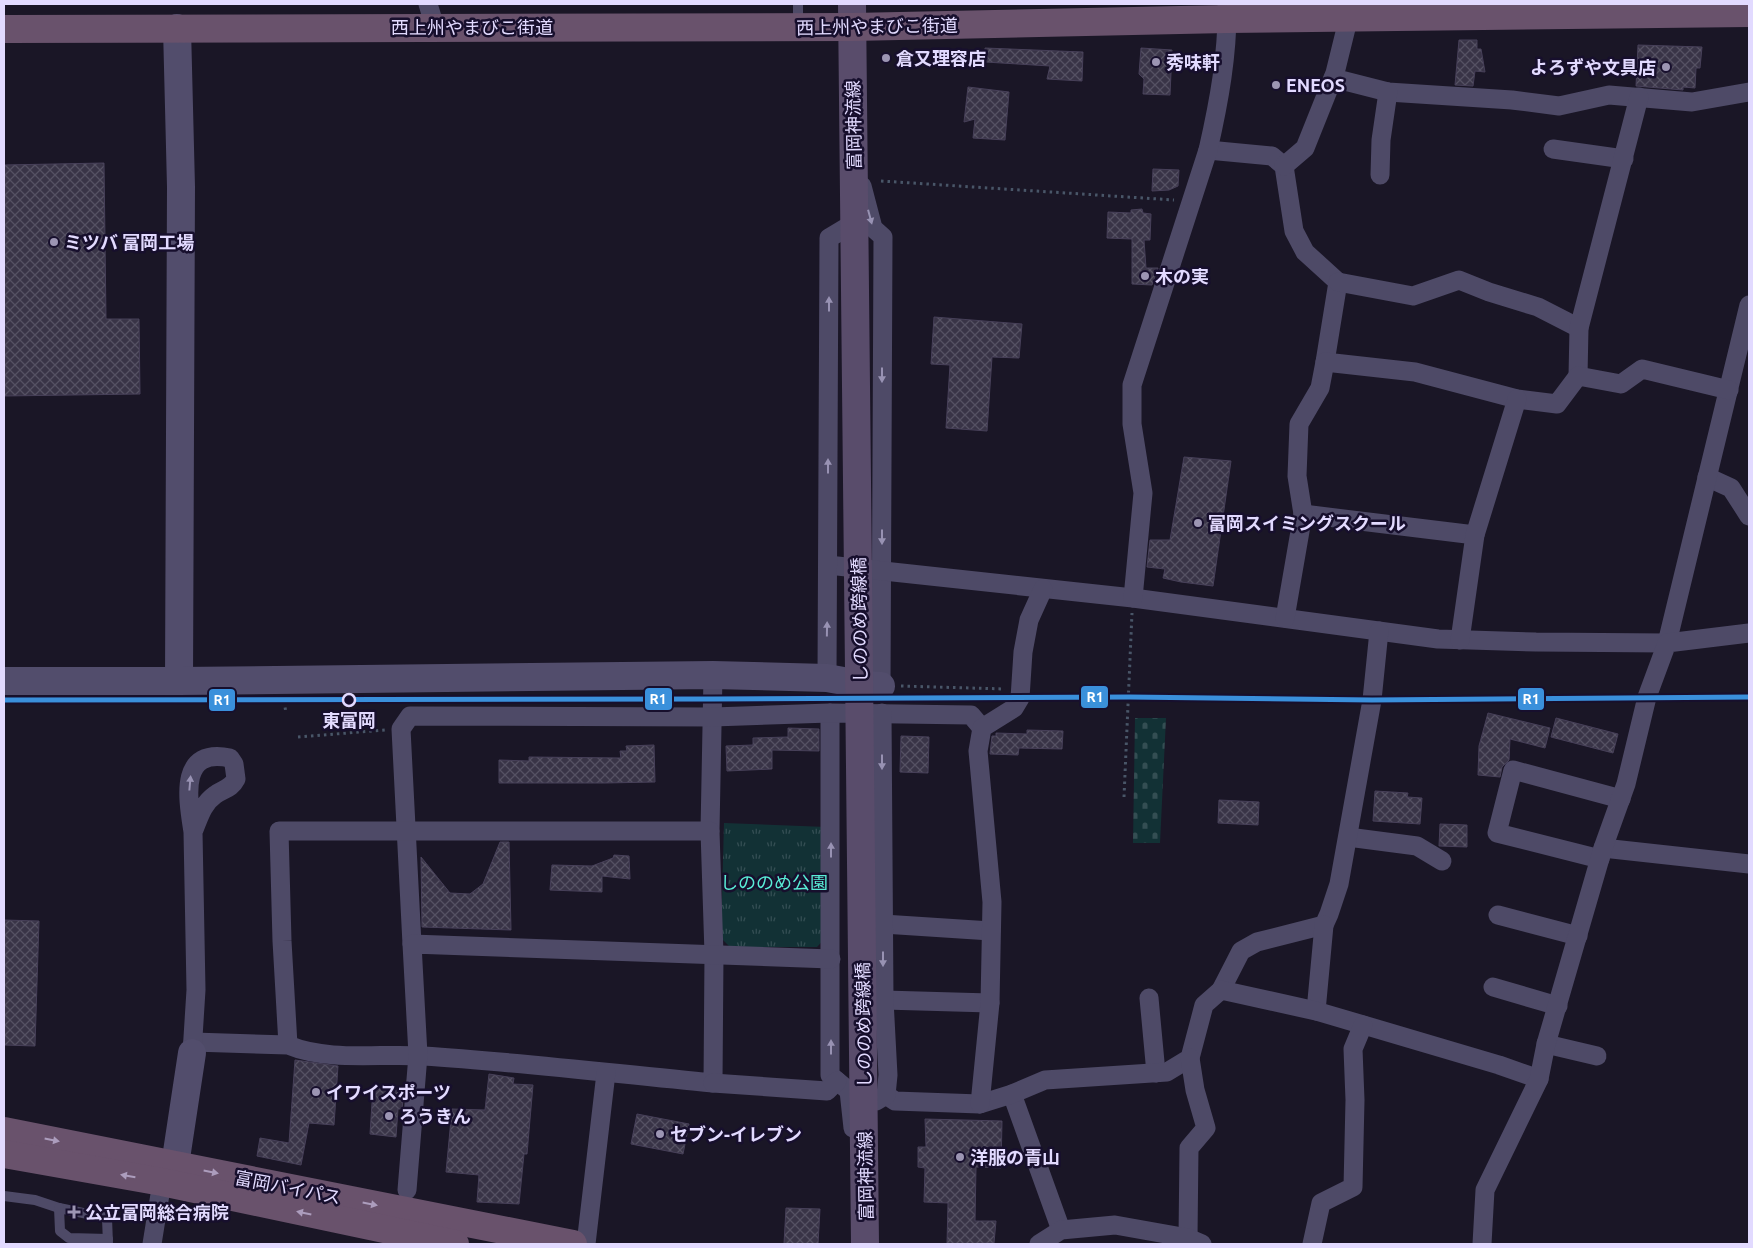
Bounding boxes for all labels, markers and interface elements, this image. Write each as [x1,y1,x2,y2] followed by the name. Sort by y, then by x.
[796,15,958,37] street label: 西上州やまびこ街道
[391,17,553,37] street label: 西上州やまびこ街道
[896,48,986,68] place label: 倉又理容店
[880,52,892,64] marker: 倉又理容店
[1166,52,1220,72] place label: 秀味軒
[1150,56,1162,68] marker: 秀味軒
[1530,57,1656,77] place label: よろずや文具店
[1660,61,1672,73] marker: よろずや文具店
[1286,75,1345,95] place label: ENEOS
[1270,79,1282,91] marker: ENEOS
[842,80,864,170] street label: 富岡神流線
[866,210,874,225] one-way arrow
[64,232,194,252] place label: ミツバ 富岡工場
[48,236,60,248] marker: ミツバ 富岡工場
[1155,266,1209,286] place label: 木の実
[1139,270,1151,282] marker: 木の実
[825,296,833,312] one-way arrow
[878,367,886,383] one-way arrow
[824,458,832,474] one-way arrow
[1208,513,1406,533] place label: 富岡スイミングスクール
[1192,517,1204,529] marker: 富岡スイミングスクール
[878,530,886,546] one-way arrow
[848,557,870,683] street label: しののめ跨線橋
[824,621,832,637] one-way arrow
[1080,685,1109,709] line badge: R1
[644,687,673,711] line badge: R1
[1517,687,1545,711] line badge: R1
[208,688,236,712] line badge: R1
[1086,689,1104,705] text: R1
[649,691,667,707] text: R1
[1522,691,1540,707] text: R1
[213,692,231,708] text: R1
[342,693,356,707] marker: 東富岡
[322,710,376,730] place label: 東富岡
[878,754,886,770] one-way arrow
[186,775,194,791] one-way arrow
[827,841,835,857] one-way arrow
[720,872,828,892] park label: しののめ公園
[879,952,887,968] one-way arrow
[852,962,874,1088] street label: しののめ跨線橋
[827,1039,835,1055] one-way arrow
[326,1082,451,1102] place label: イワイスポーツ
[310,1086,322,1098] marker: イワイスポーツ
[399,1106,471,1126] place label: ろうきん
[383,1110,395,1122] marker: ろうきん
[670,1124,802,1144] place label: セブン-イレブン
[654,1128,666,1140] marker: セブン-イレブン
[854,1131,876,1221] street label: 富岡神流線
[44,1137,60,1145] one-way arrow
[970,1147,1060,1167] place label: 洋服の青山
[954,1151,966,1163] marker: 洋服の青山
[233,1167,343,1207] street label: 富岡バイパス
[203,1168,219,1176] one-way arrow
[120,1172,136,1180] one-way arrow
[363,1200,379,1208] one-way arrow
[85,1202,229,1222] place label: 公立富岡総合病院
[67,1205,81,1219] marker: 公立富岡総合病院
[297,1209,312,1217] one-way arrow

